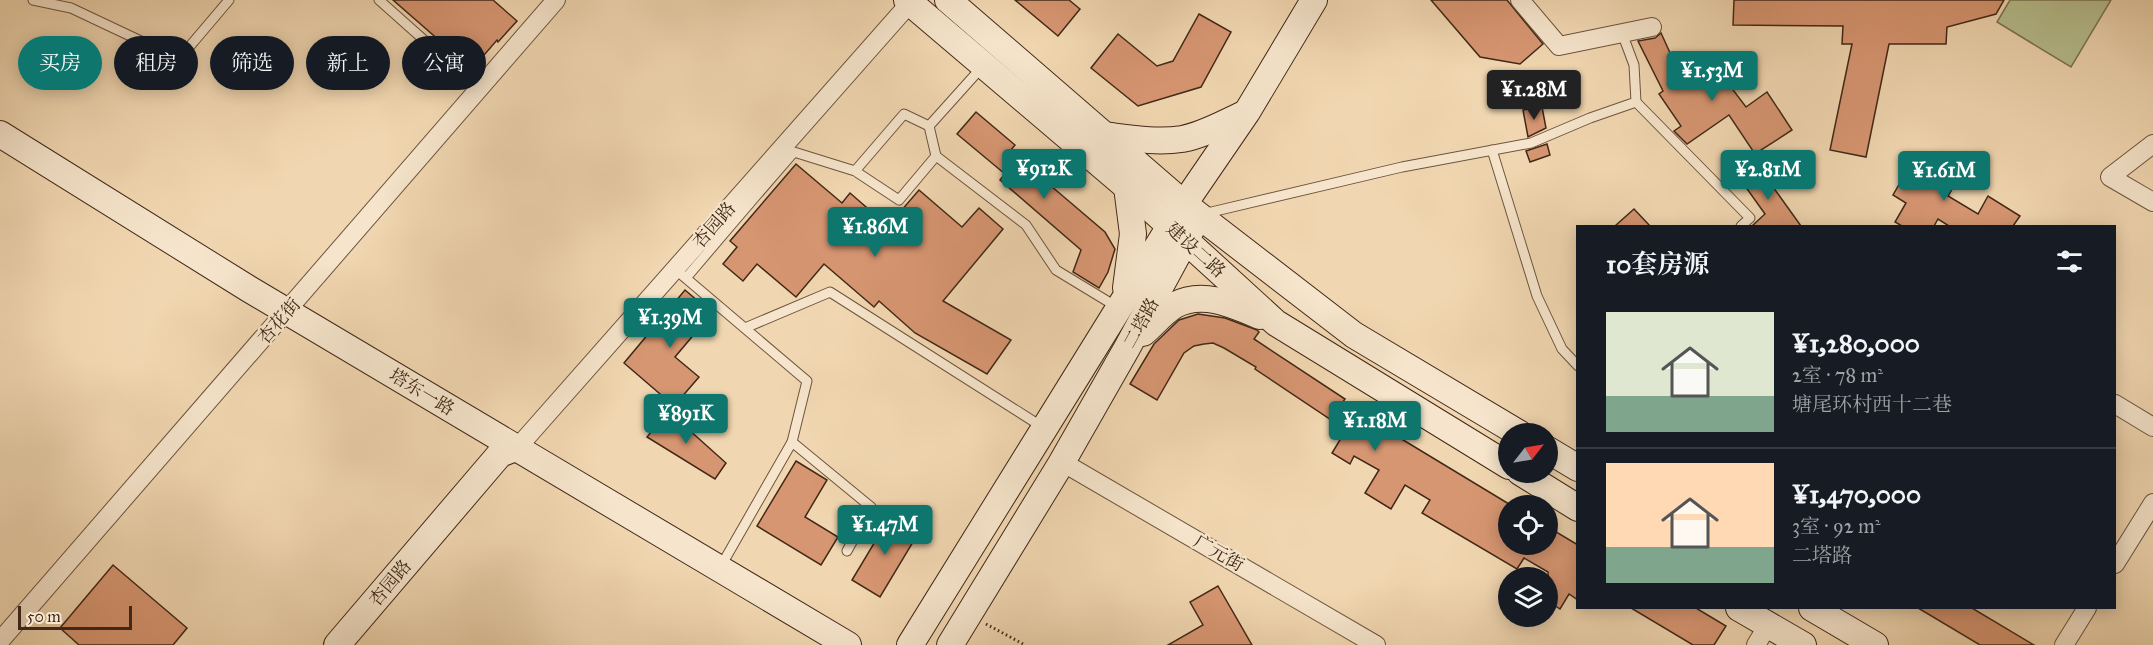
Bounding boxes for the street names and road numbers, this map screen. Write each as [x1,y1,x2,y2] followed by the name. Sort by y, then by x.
[688,197,740,253] street label: 杏园路
[1162,218,1230,282] street label: 建设二路
[253,293,305,349] street label: 杏花街
[1118,294,1164,352] street label: 二塔路
[385,364,459,420] street label: 塔东一路
[1190,530,1248,576] street label: 广元街
[364,555,416,611] street label: 杏园路

